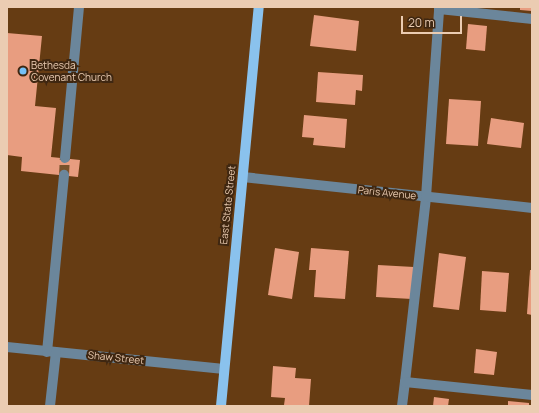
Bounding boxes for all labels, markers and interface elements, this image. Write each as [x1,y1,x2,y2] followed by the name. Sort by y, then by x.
[403,8,464,34] scale bar
[408,14,435,31] text: 20 m
[31,59,112,82] place label: Bethesda Covenant Church
[18,66,28,76] marker: Bethesda Covenant Church
[218,165,238,245] street label: East State Street
[357,184,417,202] street label: Paris Avenue
[87,349,145,367] street label: Shaw Street

